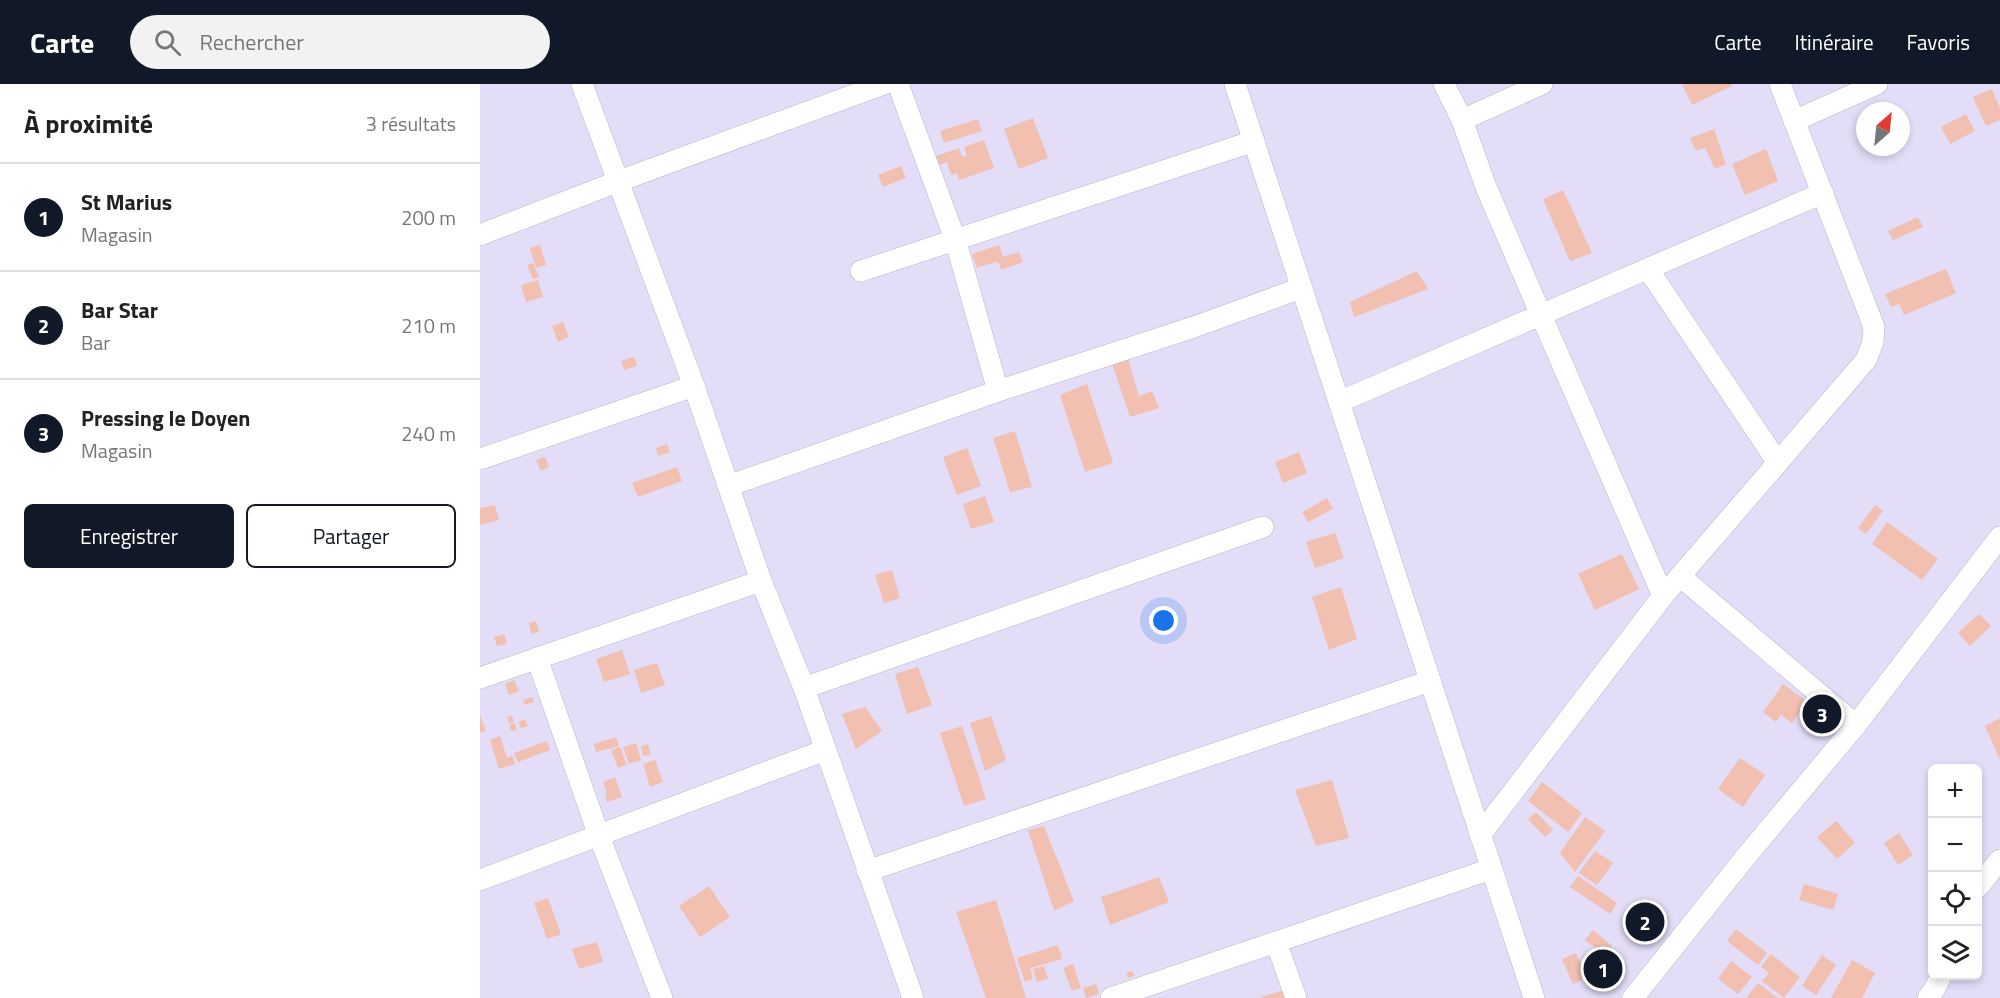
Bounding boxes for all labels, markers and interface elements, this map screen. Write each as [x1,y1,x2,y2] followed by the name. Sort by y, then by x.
[130,15,550,69] search box
[30,21,94,64] text: Carte
[199,25,304,59] text: Rechercher
[151,26,184,59] icon: search
[1714,26,1762,58] text: Carte
[1795,26,1874,58] text: Itinéraire
[1907,26,1970,58] text: Favoris
[1856,102,1910,156] north arrow
[24,104,153,143] text: À proximité
[366,108,456,139] text: 3 résultats
[81,185,172,219] text: St Marius
[38,202,49,233] text: 1
[401,202,456,233] text: 200 m
[81,219,153,250] text: Magasin
[81,293,158,327] text: Bar Star
[38,310,49,341] text: 2
[401,310,456,341] text: 210 m
[81,327,110,358] text: Bar
[81,401,250,435] text: Pressing le Doyen
[38,418,49,449] text: 3
[401,418,456,449] text: 240 m
[81,435,153,466] text: Magasin
[24,504,234,568] button: Enregistrer
[246,504,456,568] button: Partager
[1149,606,1178,635] your location
[1802,692,1842,736] pin: 3
[1928,764,1982,980] map controls
[1928,764,1982,818] button: +
[1928,818,1982,872] button: −
[1928,872,1982,926] button: locate
[1626,900,1664,944] pin: 2
[1928,926,1982,980] button: layers
[1584,946,1622,992] pin: 1

